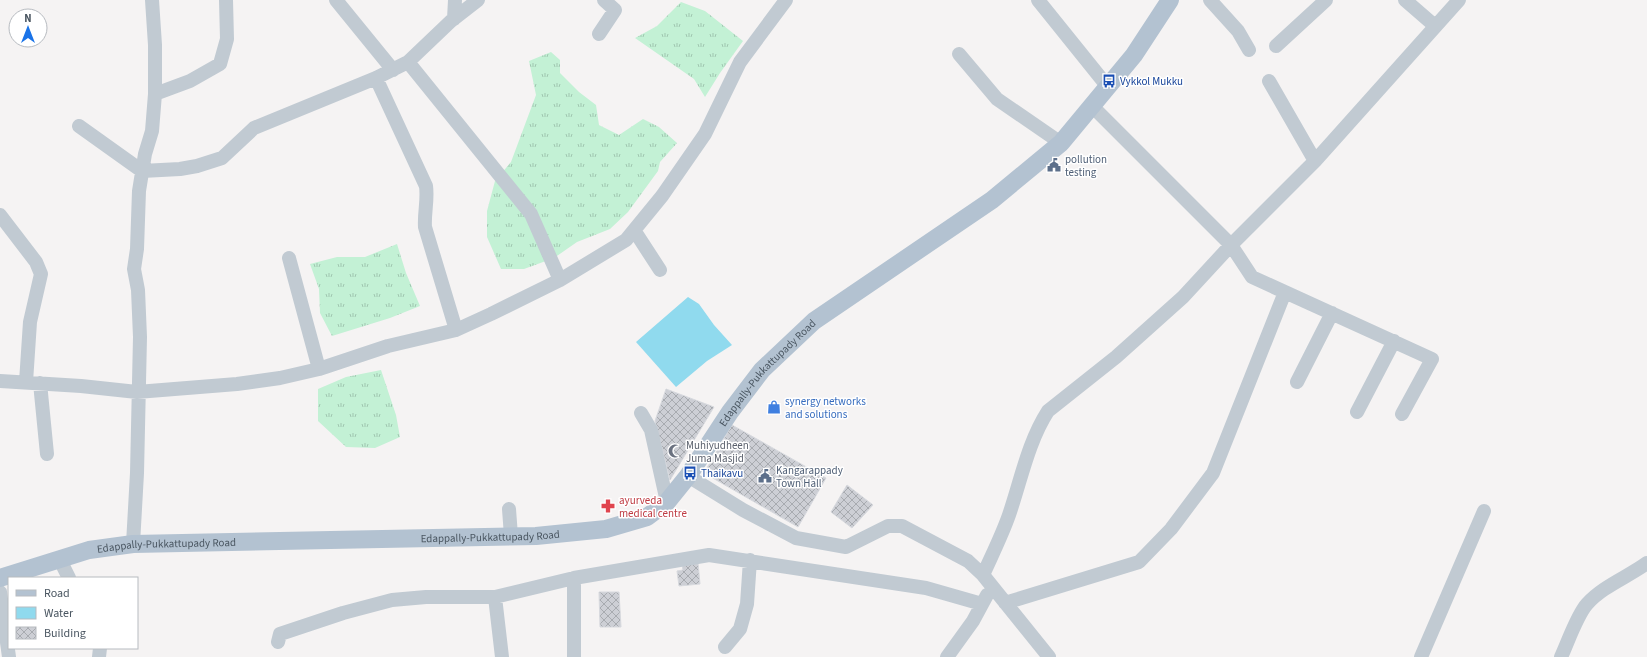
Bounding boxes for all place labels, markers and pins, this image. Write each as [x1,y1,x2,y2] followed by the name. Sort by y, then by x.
[1101,73,1117,89] bus stop icon: Vykkol Mukku
[1120,74,1183,89] place label: Vykkol Mukku
[1065,152,1107,180] place label: pollution testing
[1046,157,1062,173] public building icon: pollution testing
[785,394,866,422] place label: synergy networks and solutions
[766,399,782,415] shop icon: synergy networks and solutions
[686,438,749,466] place label: Muhiyudheen Juma Masjid
[667,443,683,459] mosque icon: Muhiyudheen Juma Masjid
[776,463,843,491] place label: Kangarappady Town Hall
[682,465,698,481] bus stop icon: Thaikavu
[701,466,743,481] place label: Thaikavu
[757,468,773,484] public building icon: Kangarappady Town Hall
[619,493,688,521] place label: ayurveda medical centre
[600,498,616,514] pharmacy icon: ayurveda medical centre

